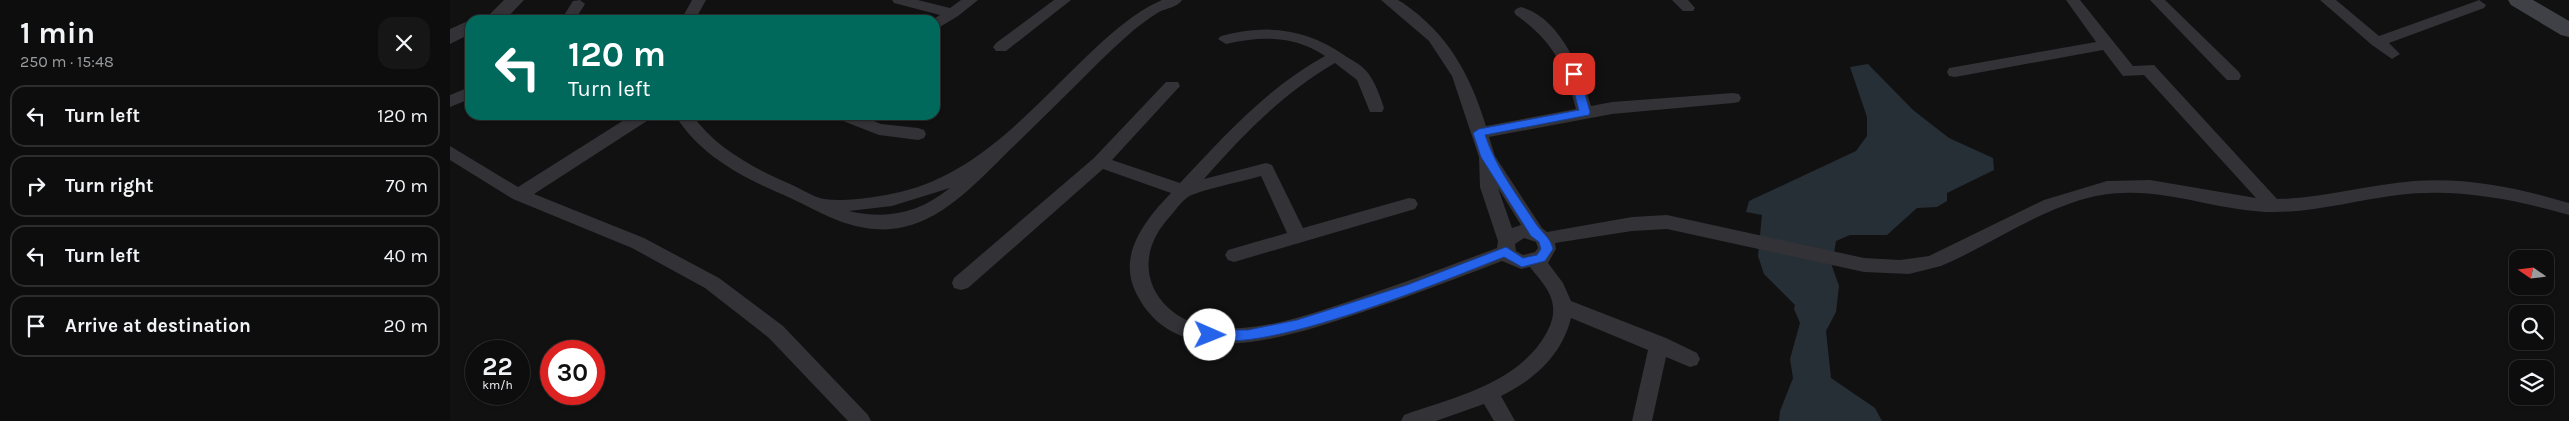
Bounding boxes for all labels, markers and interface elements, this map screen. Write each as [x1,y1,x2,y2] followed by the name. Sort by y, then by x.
[20,15,95,51] text: 1 min
[378,17,430,69] button: close
[568,34,666,75] text: 120 m
[485,35,550,100] icon: left
[20,52,114,71] text: 250 m · 15:48
[1553,53,1595,95] pin
[1560,60,1588,88] icon: arrive
[568,76,651,102] text: Turn left
[22,102,50,130] icon: left
[65,105,140,127] text: Turn left
[377,105,428,127] text: 120 m
[22,172,50,200] icon: right
[65,175,154,197] text: Turn right
[386,175,428,197] text: 70 m
[22,242,50,270] icon: left
[65,245,140,267] text: Turn left
[384,245,428,267] text: 40 m
[2509,250,2554,295] north arrow
[2509,250,2554,405] map controls
[2509,305,2554,350] button: search
[1183,308,1235,360] position arrow
[22,312,50,340] icon: arrive
[65,315,251,337] text: Arrive at destination
[383,315,428,337] text: 20 m
[540,340,605,405] speed limit sign: 30
[482,352,513,381] text: 22
[2509,360,2554,405] button: layers
[482,378,513,392] text: km/h

